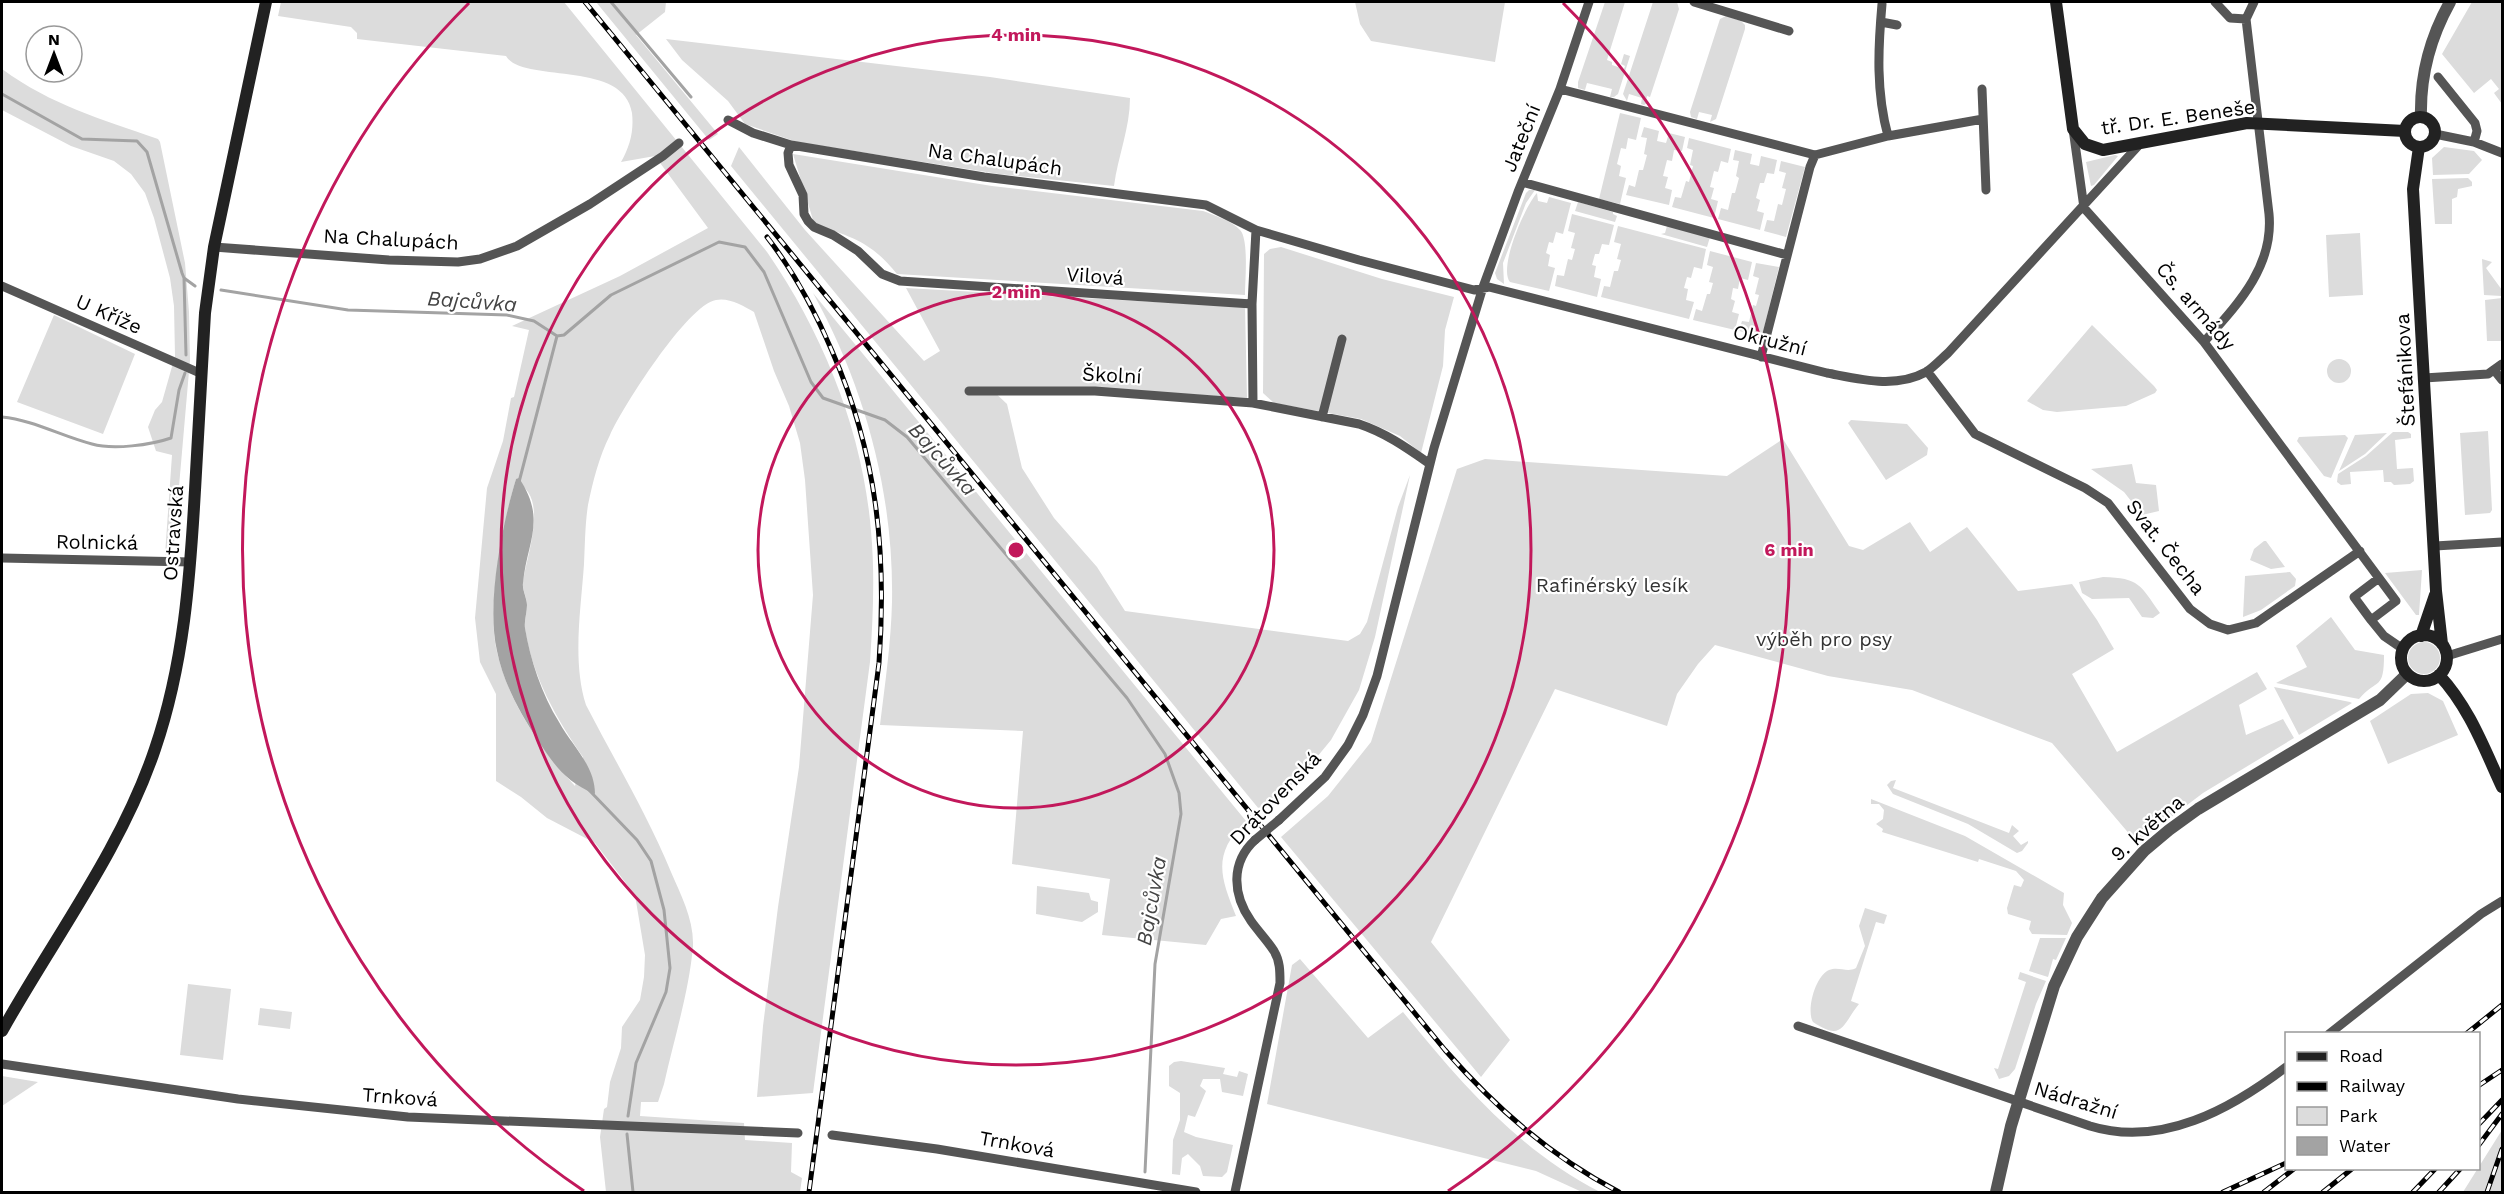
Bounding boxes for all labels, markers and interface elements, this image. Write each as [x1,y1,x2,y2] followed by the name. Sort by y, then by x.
[24,24,84,84] north arrow
[991,24,1041,45] text: 4 min
[48,30,60,49] text: N
[2099,94,2257,140] street label: tř. Dr. E. Beneše
[1497,101,1545,175] street label: Jateční
[926,138,1064,180] street label: Na Chalupách
[323,223,459,255] street label: Na Chalupách
[2151,257,2241,356] street label: Čs. armády
[1065,262,1125,290] street label: Vilová
[991,281,1041,302] text: 2 min
[426,285,518,317] water label: Bajcůvka
[72,289,146,339] street label: U Kříže
[2390,313,2420,427] street label: Štefánikova
[1731,319,1809,361] street label: Okružní
[1082,361,1142,389] street label: Školní
[904,417,982,501] water label: Bajcůvka
[158,484,188,582] street label: Ostravská
[2121,495,2211,599] street label: Svat. Čecha
[56,529,138,555] street label: Rolnická
[1764,539,1814,560] text: 6 min
[1006,540,1026,560] centre of rings
[1536,573,1688,597] park label: Rafinérský lesík
[1756,627,1893,651] park label: výběh pro psy
[1224,746,1326,850] street label: Drátovenská
[2105,790,2189,866] street label: 9. května
[1131,855,1171,947] water label: Bajcůvka
[2285,1032,2480,1170] legend
[2339,1045,2383,1066] text: Road
[2339,1075,2406,1096] text: Railway
[2031,1076,2121,1124] street label: Nádražní
[361,1082,439,1112] street label: Trnková
[2339,1105,2378,1126] text: Park
[978,1126,1056,1162] street label: Trnková
[2339,1135,2391,1156] text: Water

